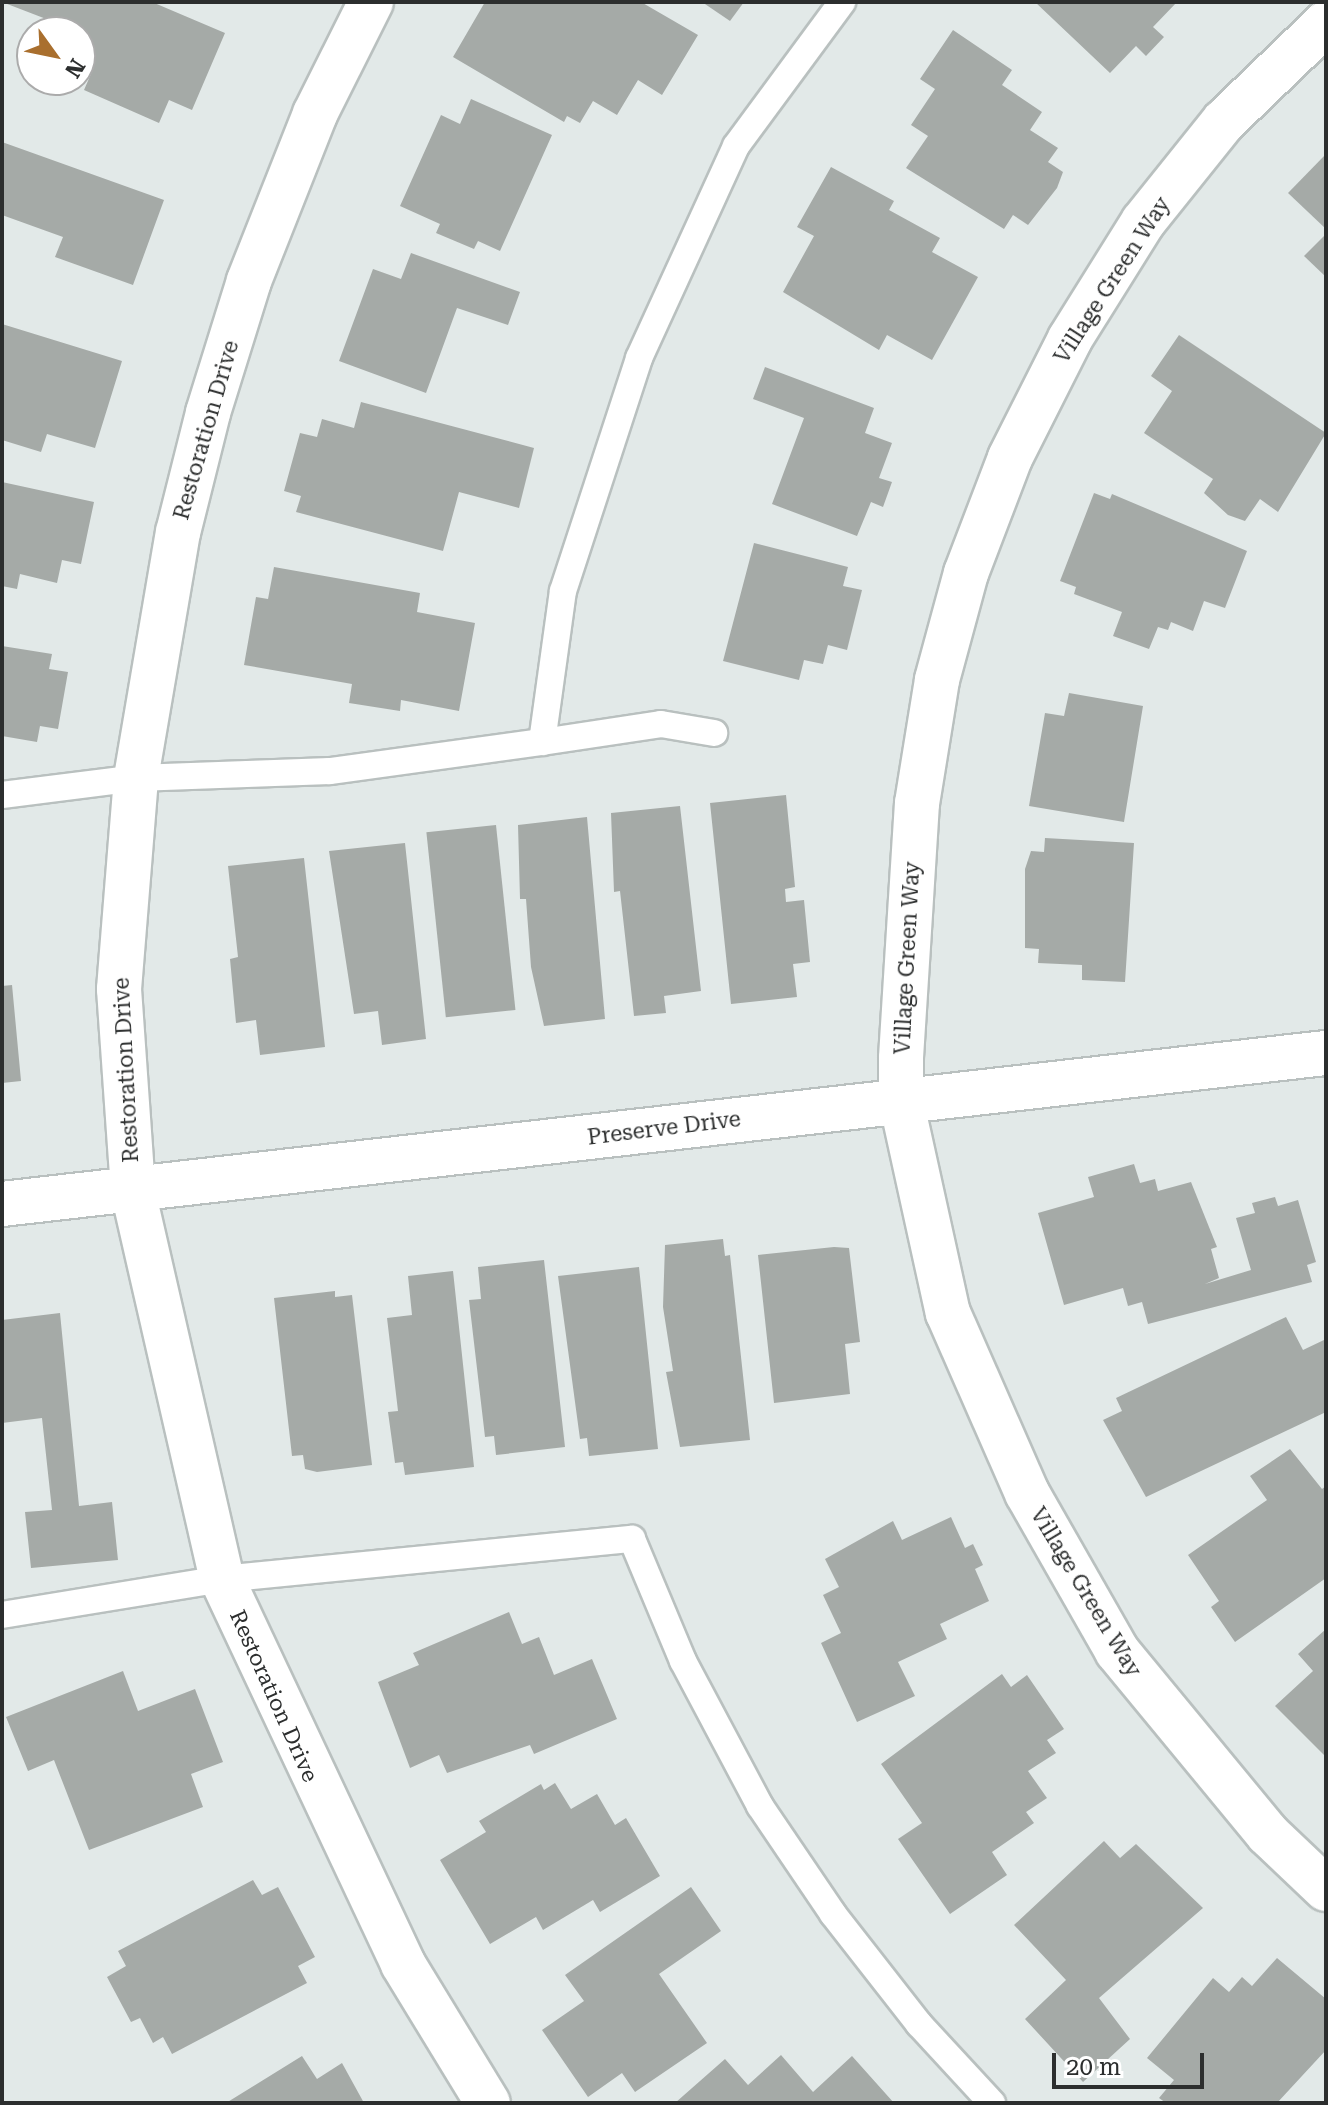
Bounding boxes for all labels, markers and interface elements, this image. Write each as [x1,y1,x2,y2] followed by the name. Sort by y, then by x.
[16,16,96,96] north arrow
[60,54,90,82] text: N
[1048,192,1176,368] street label: Village Green Way
[168,337,244,523] street label: Restoration Drive
[889,861,925,1055] street label: Village Green Way
[108,977,144,1163] street label: Restoration Drive
[586,1105,742,1151] street label: Preserve Drive
[1025,1502,1147,1682] street label: Village Green Way
[224,1606,324,1786] street label: Restoration Drive
[1056,2037,1208,2087] scale bar
[1066,2053,1121,2081] text: 20 m

